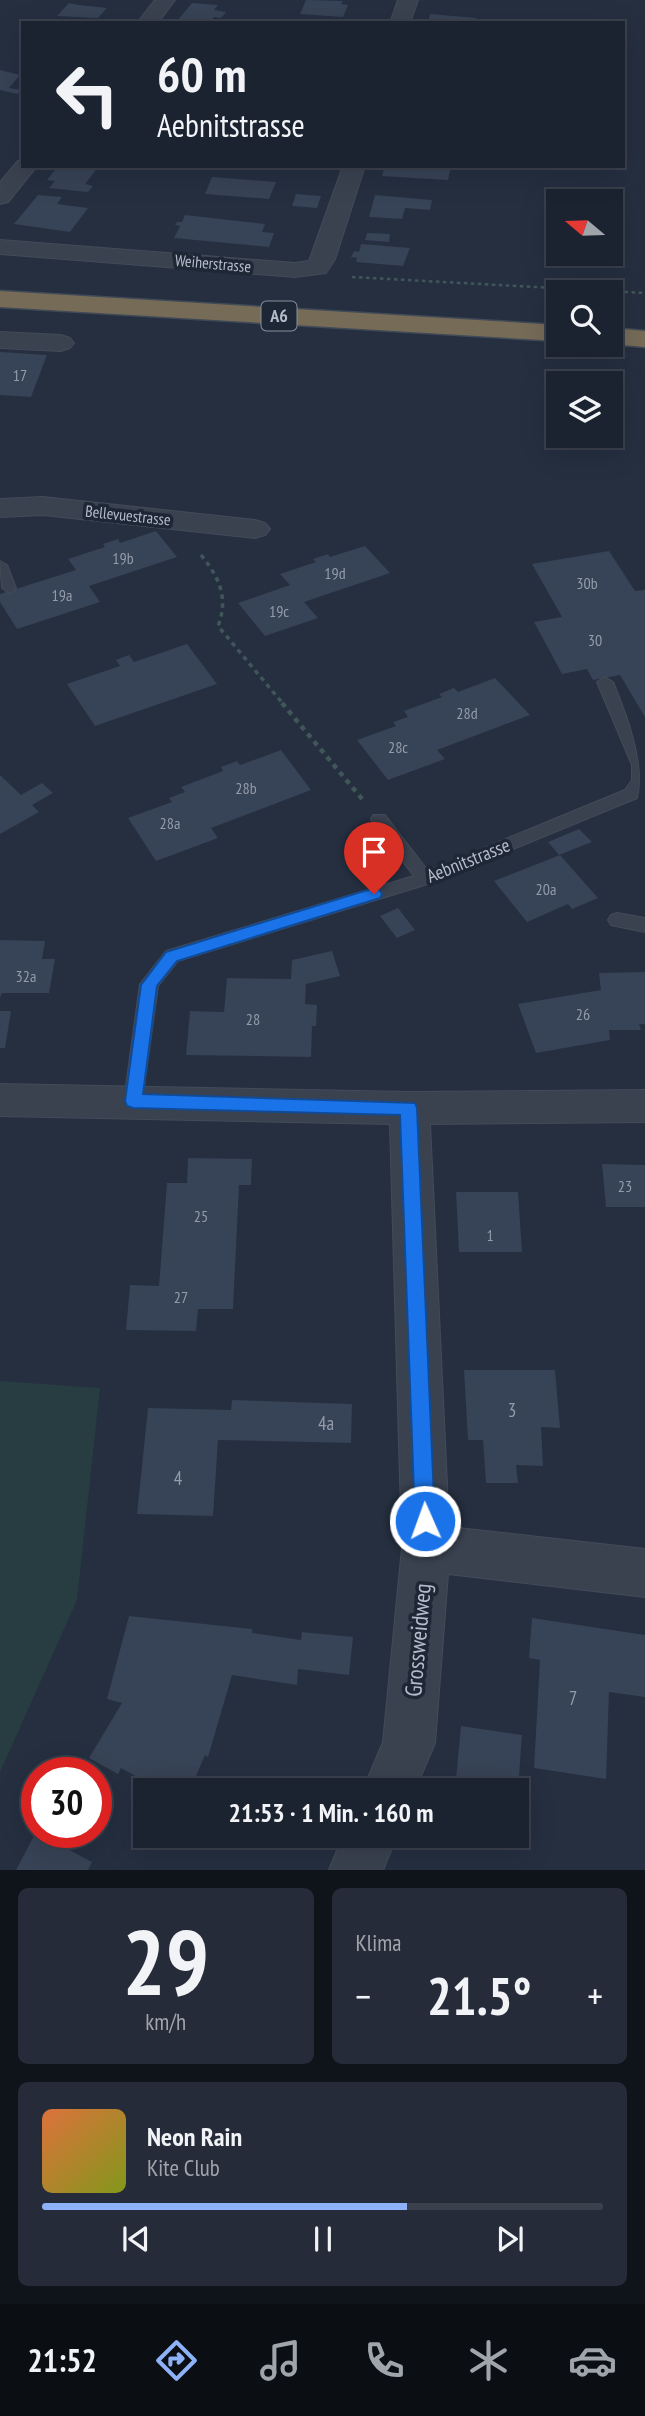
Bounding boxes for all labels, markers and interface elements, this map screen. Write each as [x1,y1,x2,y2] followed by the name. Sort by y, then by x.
[157,42,246,106] text: 60 m
[42,49,133,140] icon: left
[157,104,305,146] text: Aebnitstrasse
[546,189,623,266] north arrow
[546,189,623,448] map controls
[174,250,252,276] street label: Weiherstrasse
[546,280,623,357] button: search
[262,302,296,330] road number: A6
[13,365,27,385] house number: 17
[546,371,623,448] button: layers
[84,501,172,529] street label: Bellevuestrasse
[112,548,134,568] house number: 19b
[324,563,346,583] house number: 19d
[576,573,598,593] house number: 30b
[52,585,72,605] house number: 19a
[269,601,289,621] house number: 19c
[588,630,602,650] house number: 30
[456,703,478,723] house number: 28d
[388,737,408,757] house number: 28c
[235,778,257,798] house number: 28b
[160,813,180,833] house number: 28a
[344,822,404,894] pin
[423,832,513,888] street label: Aebnitstrasse
[355,833,393,871] icon: arrive
[536,879,556,899] house number: 20a
[16,966,36,986] house number: 32a
[576,1004,590,1024] house number: 26
[246,1009,260,1029] house number: 28
[618,1176,632,1196] house number: 23
[194,1206,208,1226] house number: 25
[486,1225,494,1245] house number: 1
[174,1287,188,1307] house number: 27
[508,1398,516,1422] house number: 3
[318,1411,334,1435] house number: 4a
[174,1466,183,1490] house number: 4
[388,1484,462,1558] position arrow
[398,1582,437,1698] street label: Grossweidweg
[569,1686,577,1710] house number: 7
[21,1757,112,1848] speed limit sign: 30
[229,1796,433,1829] text: 21:53 · 1 Min. · 160 m
[122,1902,209,2020] text: 29
[356,1928,401,1957] text: Klima
[427,1962,532,2029] text: 21.5°
[356,1971,371,2020] text: −
[587,1971,603,2020] text: +
[145,2007,186,2036] text: km/h
[147,2120,242,2153] text: Neon Rain
[147,2153,220,2182] text: Kite Club
[117,2220,155,2258] icon: previous
[304,2220,342,2258] icon: pause
[491,2220,529,2258] icon: next
[152,2336,201,2385] icon: directions
[256,2336,305,2385] icon: music
[360,2336,409,2385] icon: phone
[464,2336,513,2385] icon: climate
[568,2336,617,2385] icon: car
[28,2339,97,2381] text: 21:52

